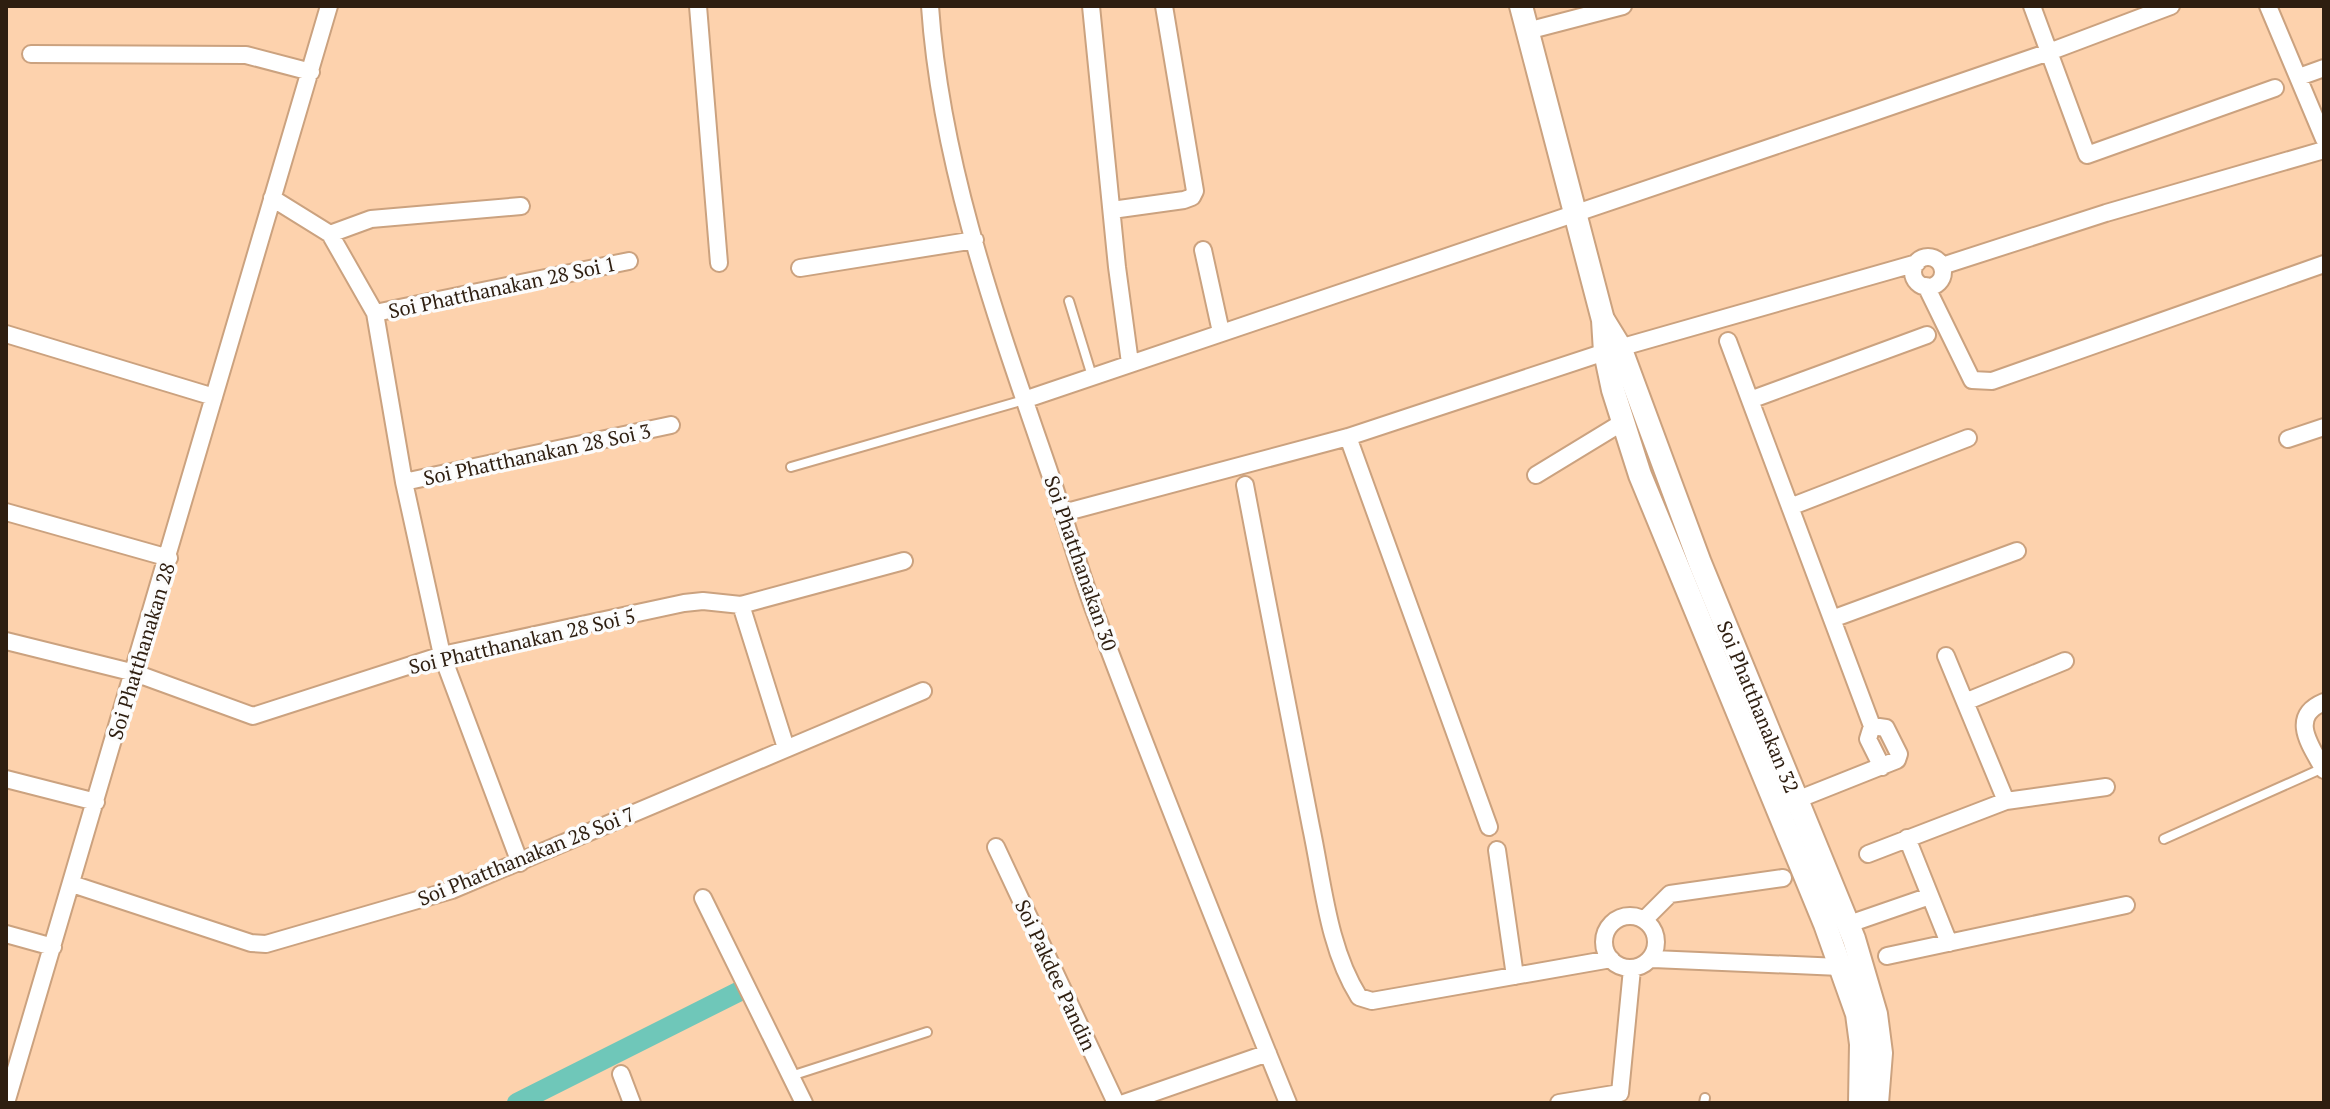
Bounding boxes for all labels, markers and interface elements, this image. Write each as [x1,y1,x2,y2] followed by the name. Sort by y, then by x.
[386,250,618,324] street label: Soi Phatthanakan 28 Soi 1
[421,417,653,491] street label: Soi Phatthanakan 28 Soi 3
[1038,472,1124,654] street label: Soi Phatthanakan 30
[101,559,181,743] street label: Soi Phatthanakan 28
[406,602,638,680] street label: Soi Phatthanakan 28 Soi 5
[1711,616,1806,797] street label: Soi Phatthanakan 32
[414,800,638,912] street label: Soi Phatthanakan 28 Soi 7
[1009,895,1103,1055] street label: Soi Pakdee Pandin

